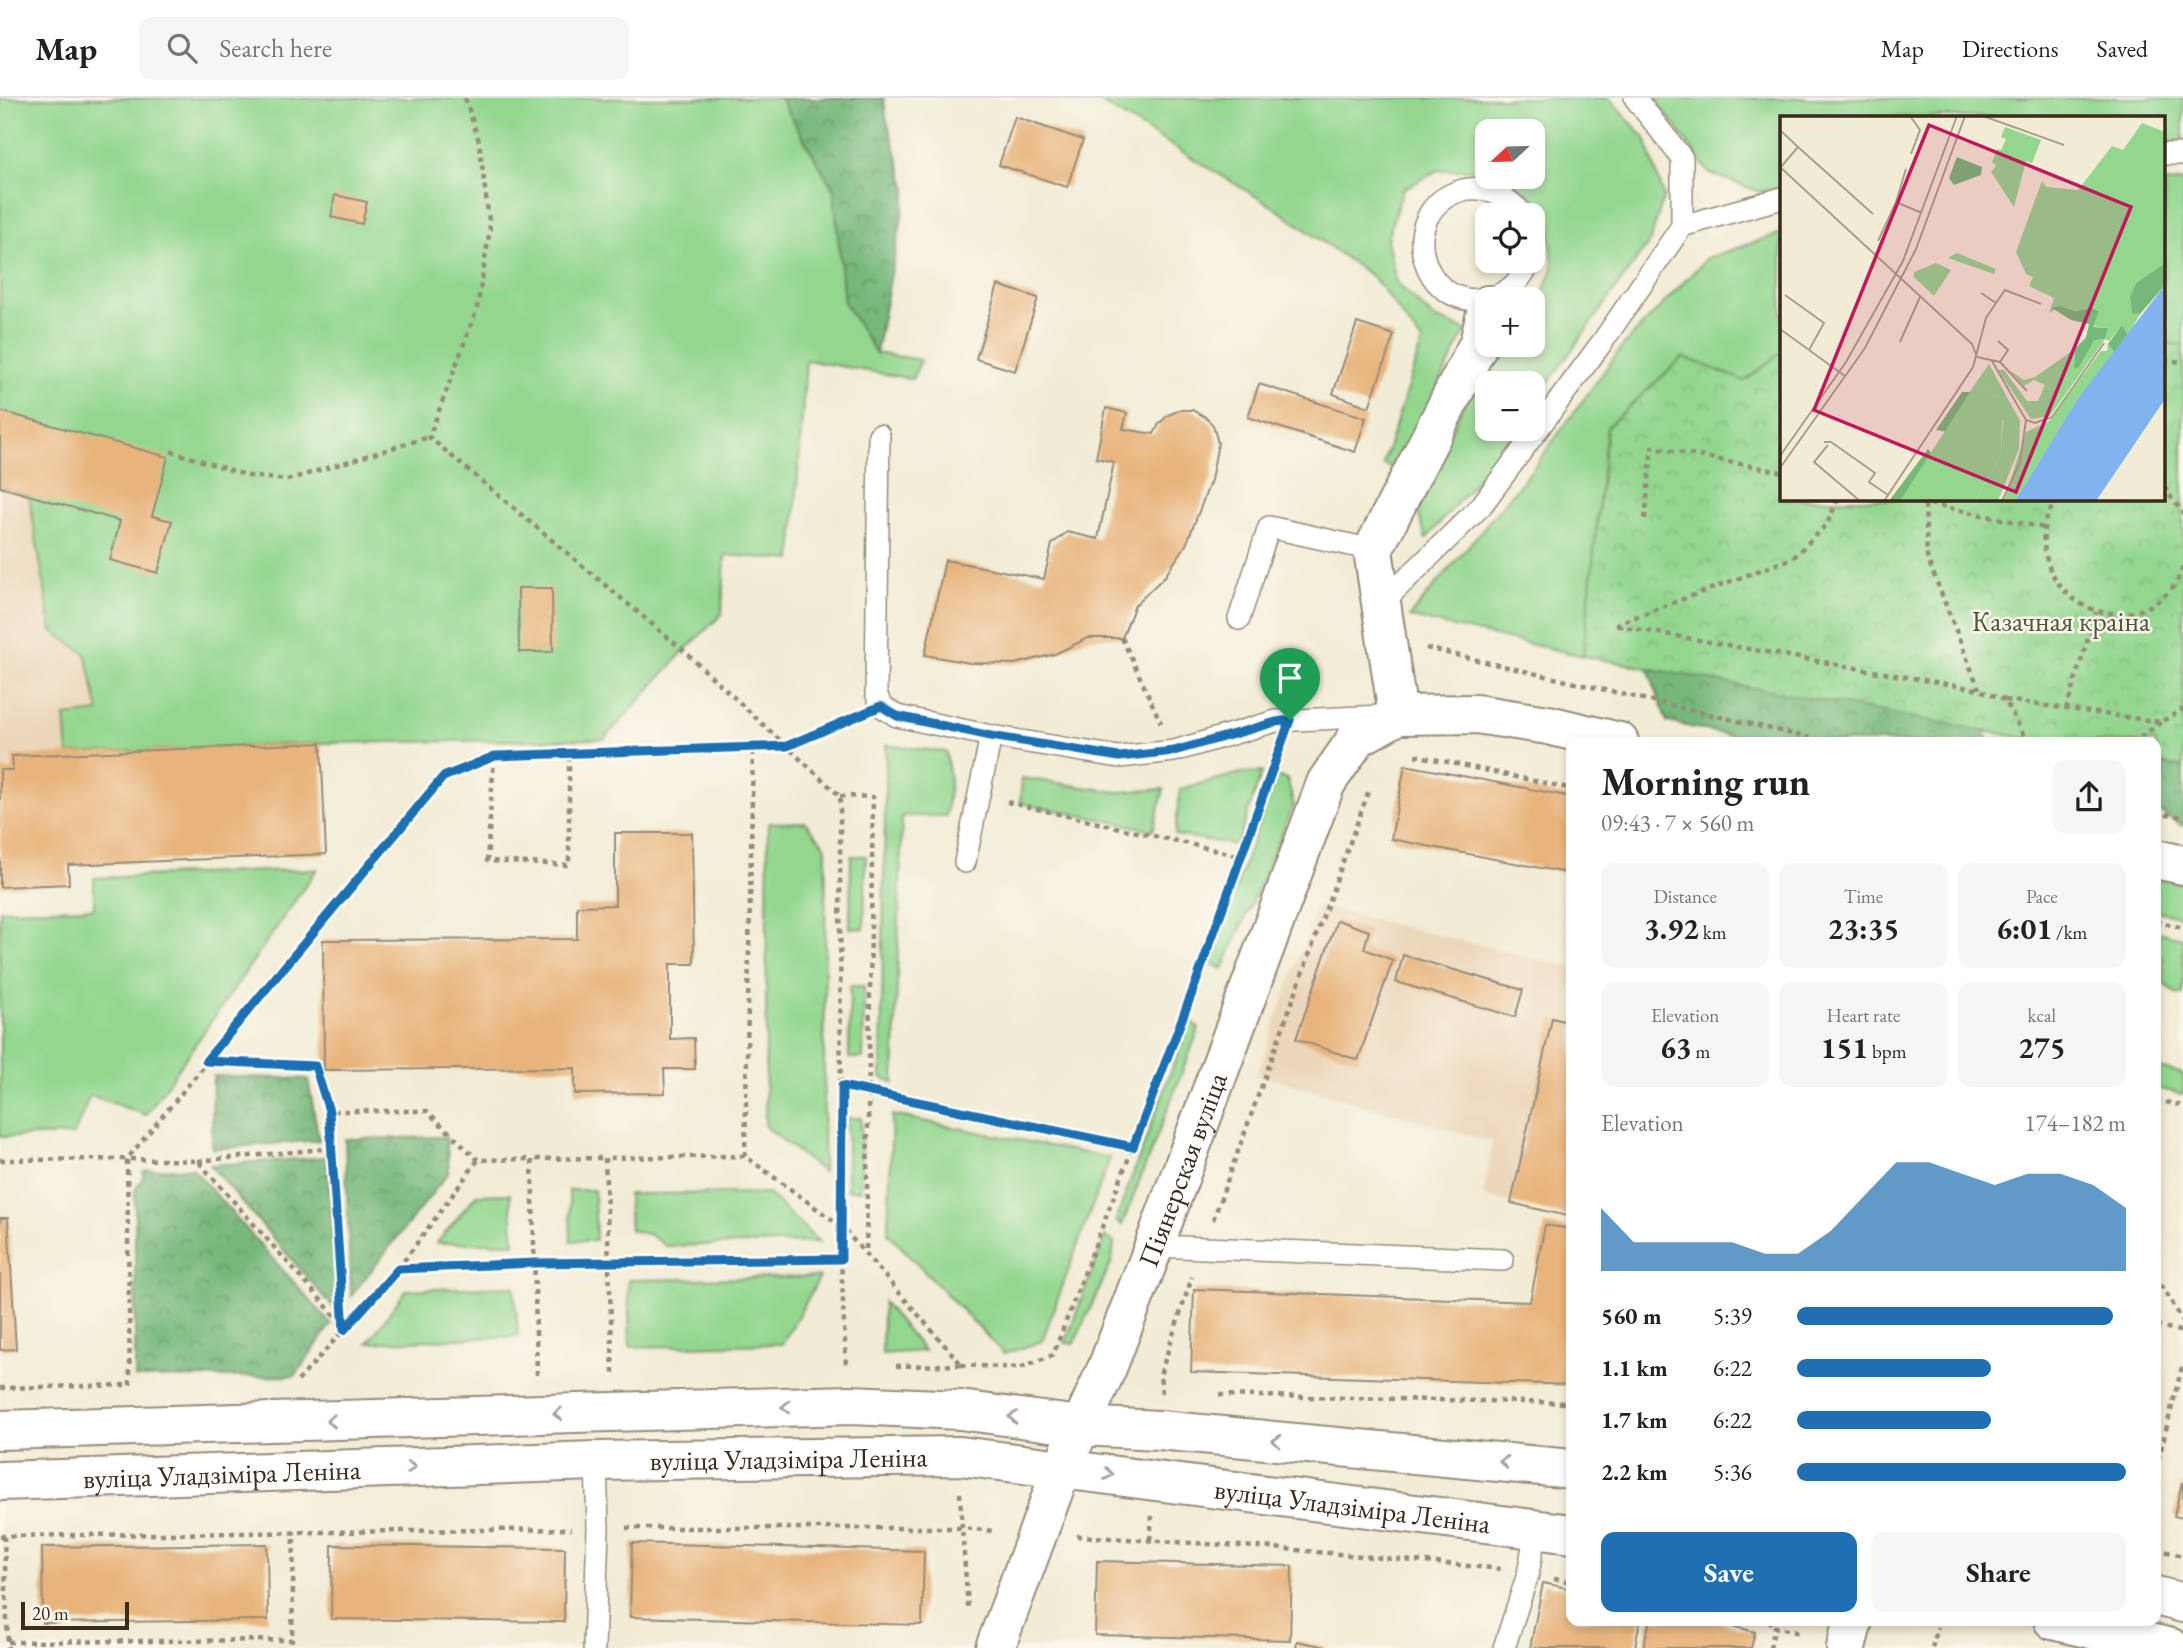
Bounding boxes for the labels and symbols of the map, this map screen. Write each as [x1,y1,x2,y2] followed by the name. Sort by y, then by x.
[1780,116,2166,500] inset map
[1475,119,1545,189] north arrow
[1972,603,2151,639] park label: Казачная краіна
[1260,648,1320,720] pin
[1130,1066,1235,1272] street label: Піянерская вуліца
[780,1400,791,1415] one-way arrow
[553,1406,563,1422] one-way arrow
[1007,1410,1019,1425] one-way arrow
[325,1413,336,1428] one-way arrow
[1271,1433,1283,1448] one-way arrow
[649,1438,929,1478] street label: вуліца Уладзіміра Леніна
[82,1451,362,1496] street label: вуліца Уладзіміра Леніна
[1498,1455,1509,1470] one-way arrow
[406,1460,417,1475] one-way arrow
[1103,1467,1115,1482] one-way arrow
[1212,1471,1493,1542] street label: вуліца Уладзіміра Леніна
[21,1599,130,1631] scale bar

